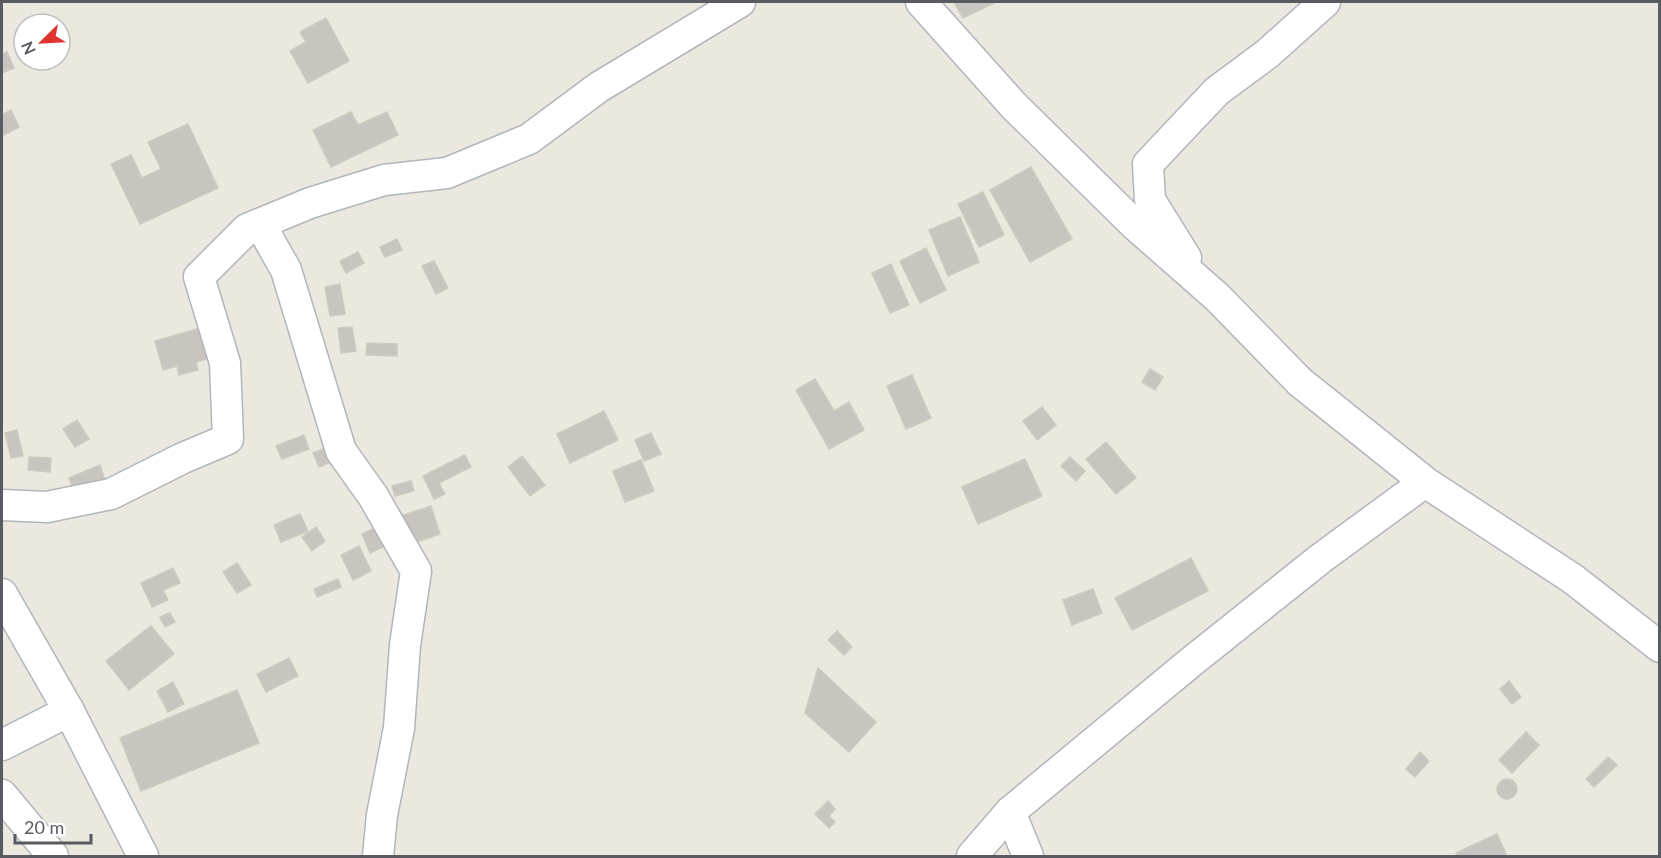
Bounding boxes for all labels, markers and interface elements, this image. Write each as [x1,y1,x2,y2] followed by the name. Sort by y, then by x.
[12,12,72,72] north arrow
[17,39,39,58] text: N
[15,807,92,845] scale bar
[24,816,64,838] text: 20 m

